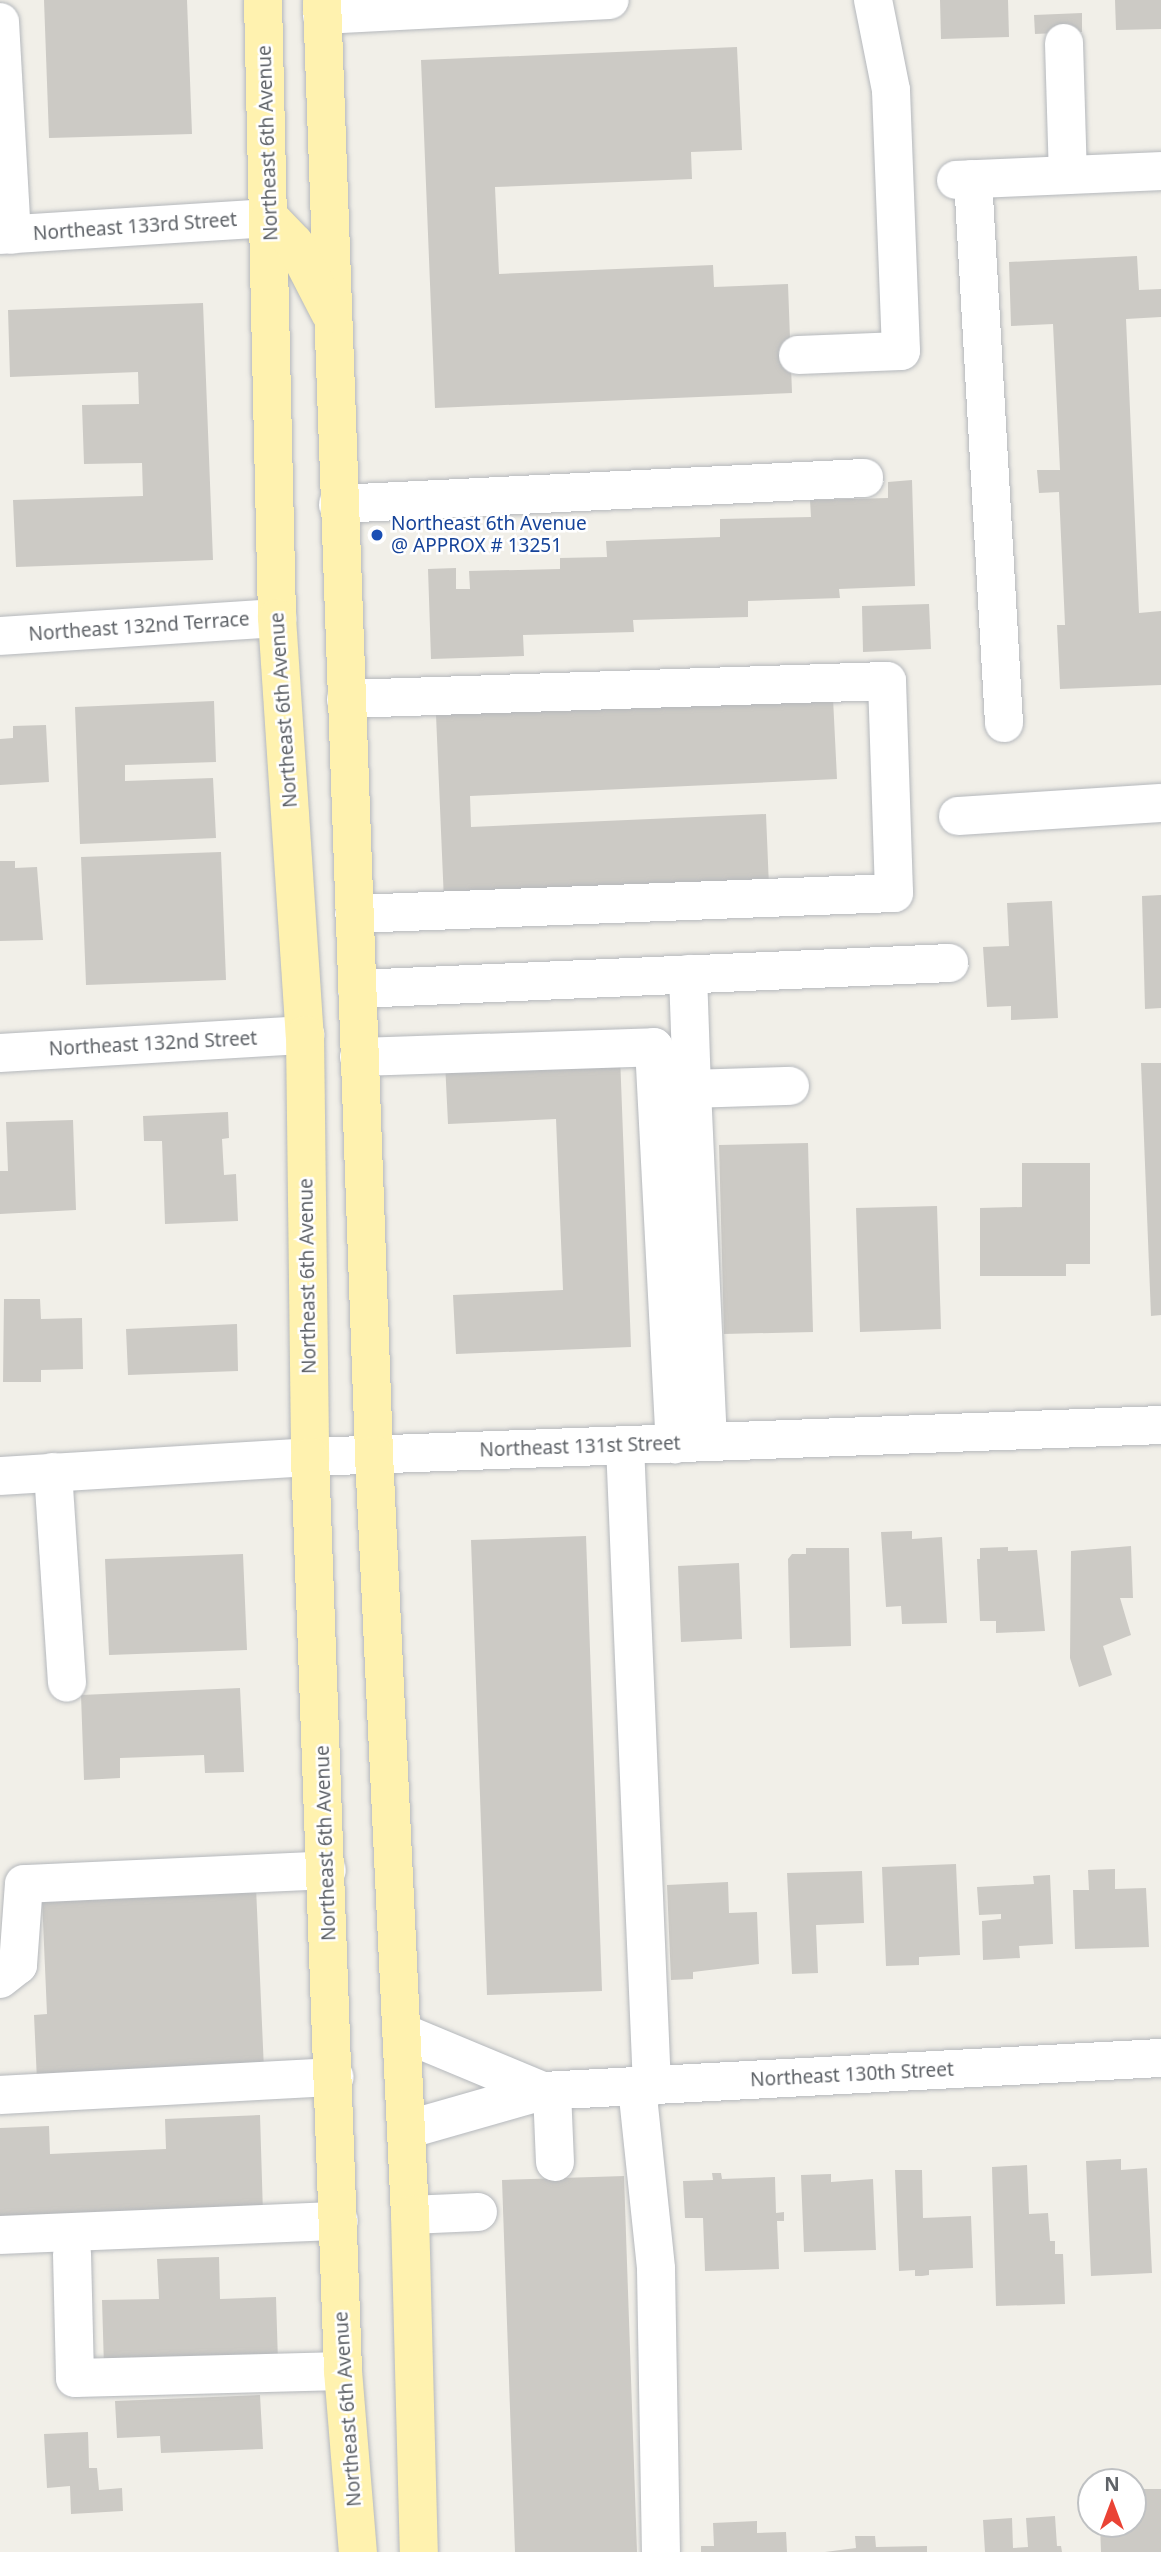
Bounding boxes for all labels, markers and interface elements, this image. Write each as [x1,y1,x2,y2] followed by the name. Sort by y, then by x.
[253,45,283,241] street label: Northeast 6th Avenue
[32,208,238,246] street label: Northeast 133rd Street
[391,513,587,557] place label: Northeast 6th Avenue @ APPROX # 13251
[369,527,385,543] marker: Northeast 6th Avenue @ APPROX # 13251
[28,608,250,646] street label: Northeast 132nd Terrace
[266,612,302,808] street label: Northeast 6th Avenue
[48,1027,258,1061] street label: Northeast 132nd Street
[295,1178,321,1374] street label: Northeast 6th Avenue
[479,1432,681,1462] street label: Northeast 131st Street
[311,1745,341,1941] street label: Northeast 6th Avenue
[750,2058,954,2092] street label: Northeast 130th Street
[330,2311,366,2507] street label: Northeast 6th Avenue
[1077,2468,1147,2538] north arrow
[1104,2471,1120,2497] text: N

